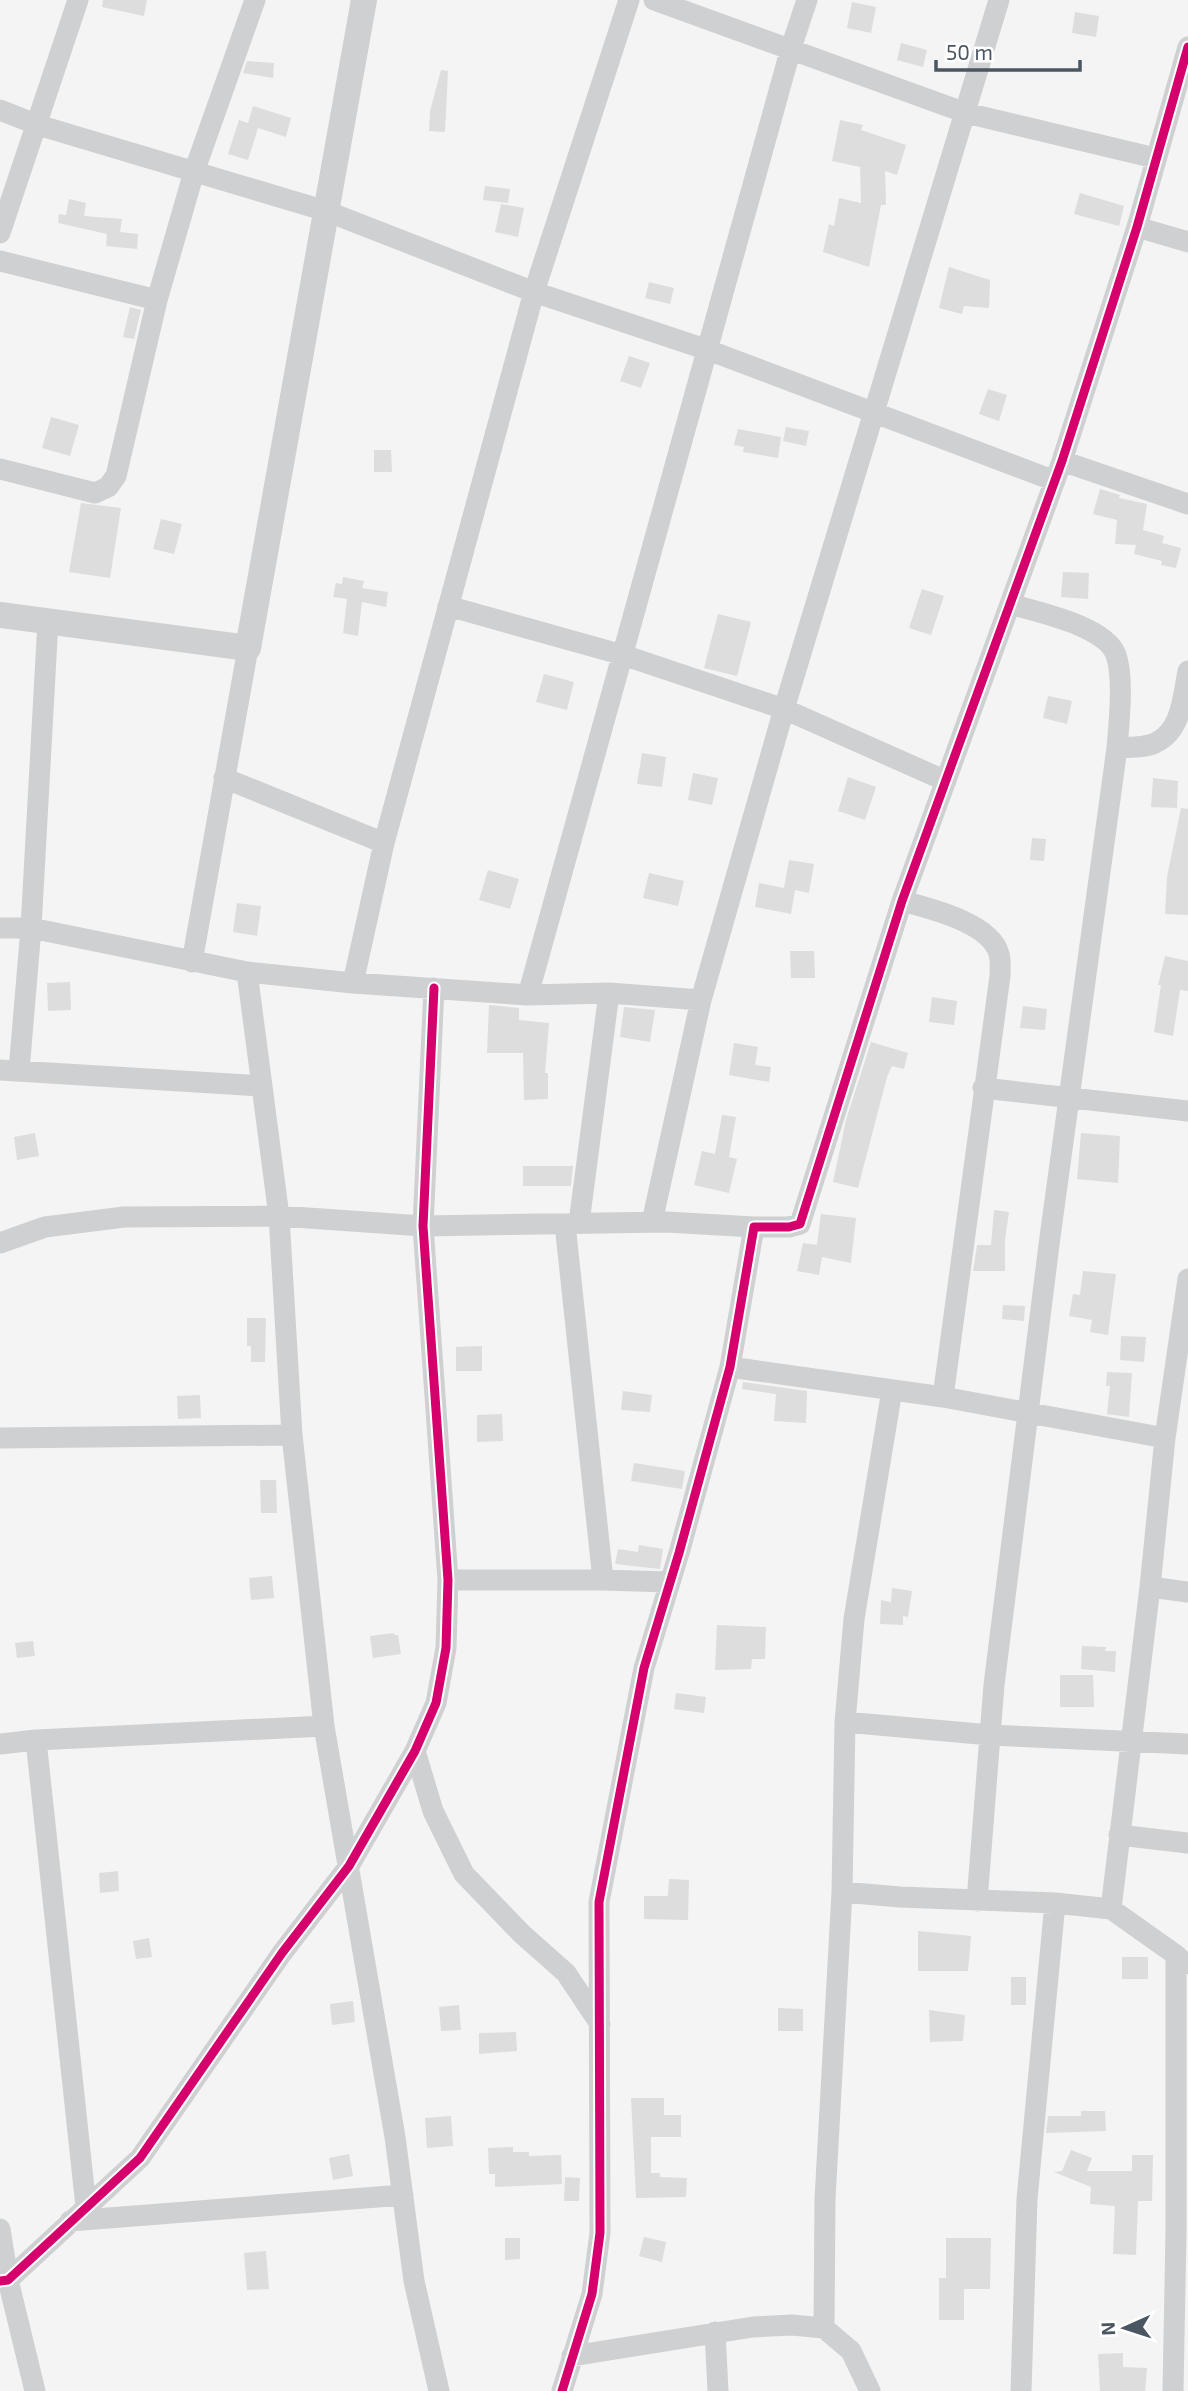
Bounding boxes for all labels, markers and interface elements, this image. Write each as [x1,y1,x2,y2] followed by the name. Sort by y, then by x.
[936,28,1080,72] scale bar
[946,39,993,64] text: 50 m
[1090,2293,1160,2363] north arrow
[1096,2321,1119,2336] text: N

